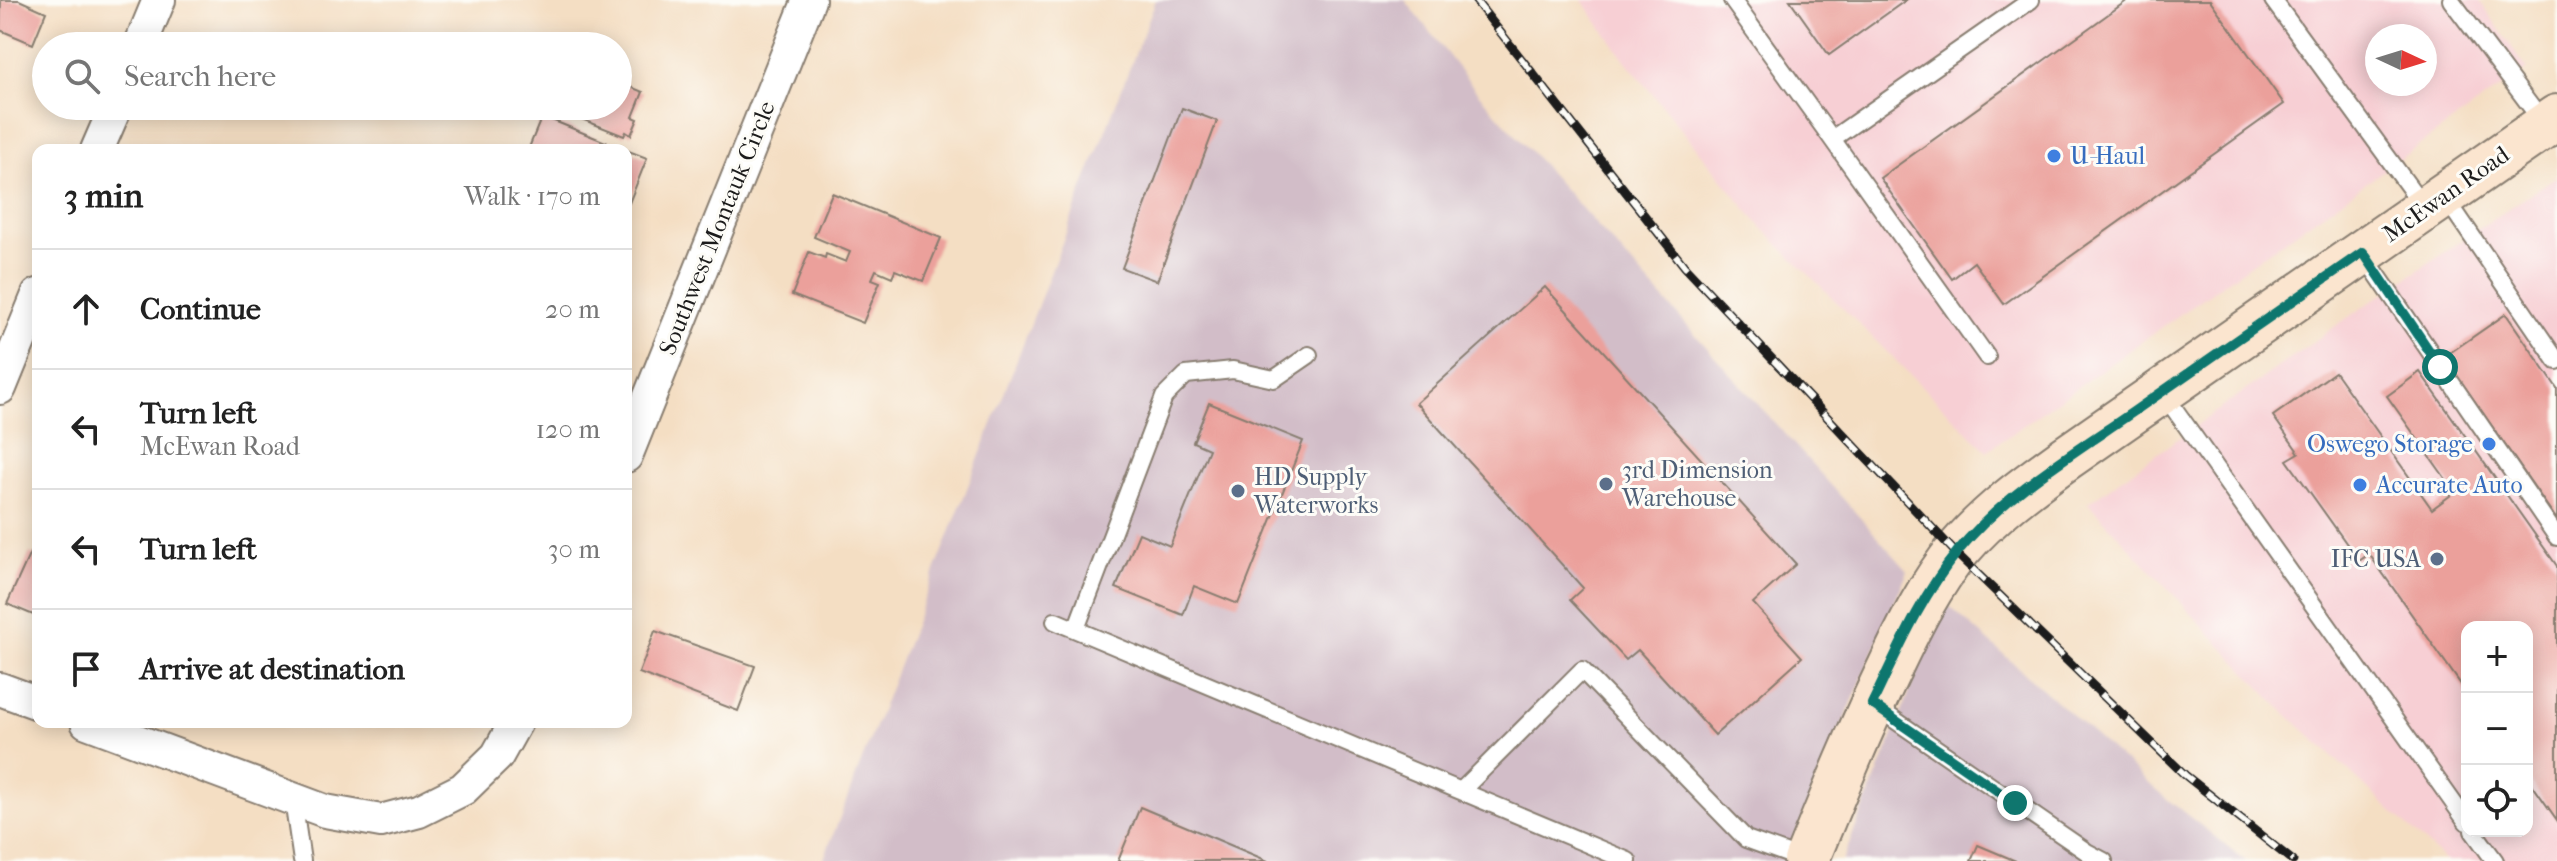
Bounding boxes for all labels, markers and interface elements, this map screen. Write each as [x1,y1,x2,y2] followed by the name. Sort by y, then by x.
[2365,24,2437,96] north arrow
[32,32,632,120] search box
[60,54,104,98] icon: search
[124,59,276,94] text: Search here
[653,97,781,359] street label: Southwest Montauk Circle
[2377,140,2515,248] street label: McEwan Road
[2070,142,2145,170] place label: U-Haul
[2045,147,2063,165] marker: U-Haul
[64,176,143,216] text: 3 min
[464,181,600,212] text: Walk · 170 m
[64,287,108,331] icon: ahead
[140,292,261,327] text: Continue
[545,294,600,325] text: 20 m
[2422,349,2458,385] route start
[140,396,257,431] text: Turn left
[64,407,108,451] icon: left
[536,414,600,445] text: 120 m
[2307,430,2473,458] place label: Oswego Storage
[140,431,300,462] text: McEwan Road
[2480,435,2498,453] marker: Oswego Storage
[1621,456,1773,512] place label: 3rd Dimension Warehouse
[1253,463,1378,519] place label: HD Supply Waterworks
[2375,471,2523,499] place label: Accurate Auto
[1597,475,1615,493] marker: 3rd Dimension Warehouse
[2351,476,2369,494] marker: Accurate Auto
[1229,482,1247,500] marker: HD Supply Waterworks
[64,527,108,571] icon: left
[140,532,257,567] text: Turn left
[548,534,600,565] text: 30 m
[2331,545,2421,573] place label: IFC USA
[2428,550,2446,568] marker: IFC USA
[2461,621,2533,837] map controls
[2461,621,2533,693] button: +
[64,647,108,691] icon: arrive
[140,652,405,687] text: Arrive at destination
[2461,693,2533,765] button: −
[2461,765,2533,837] button: locate
[1997,785,2033,821] route end

